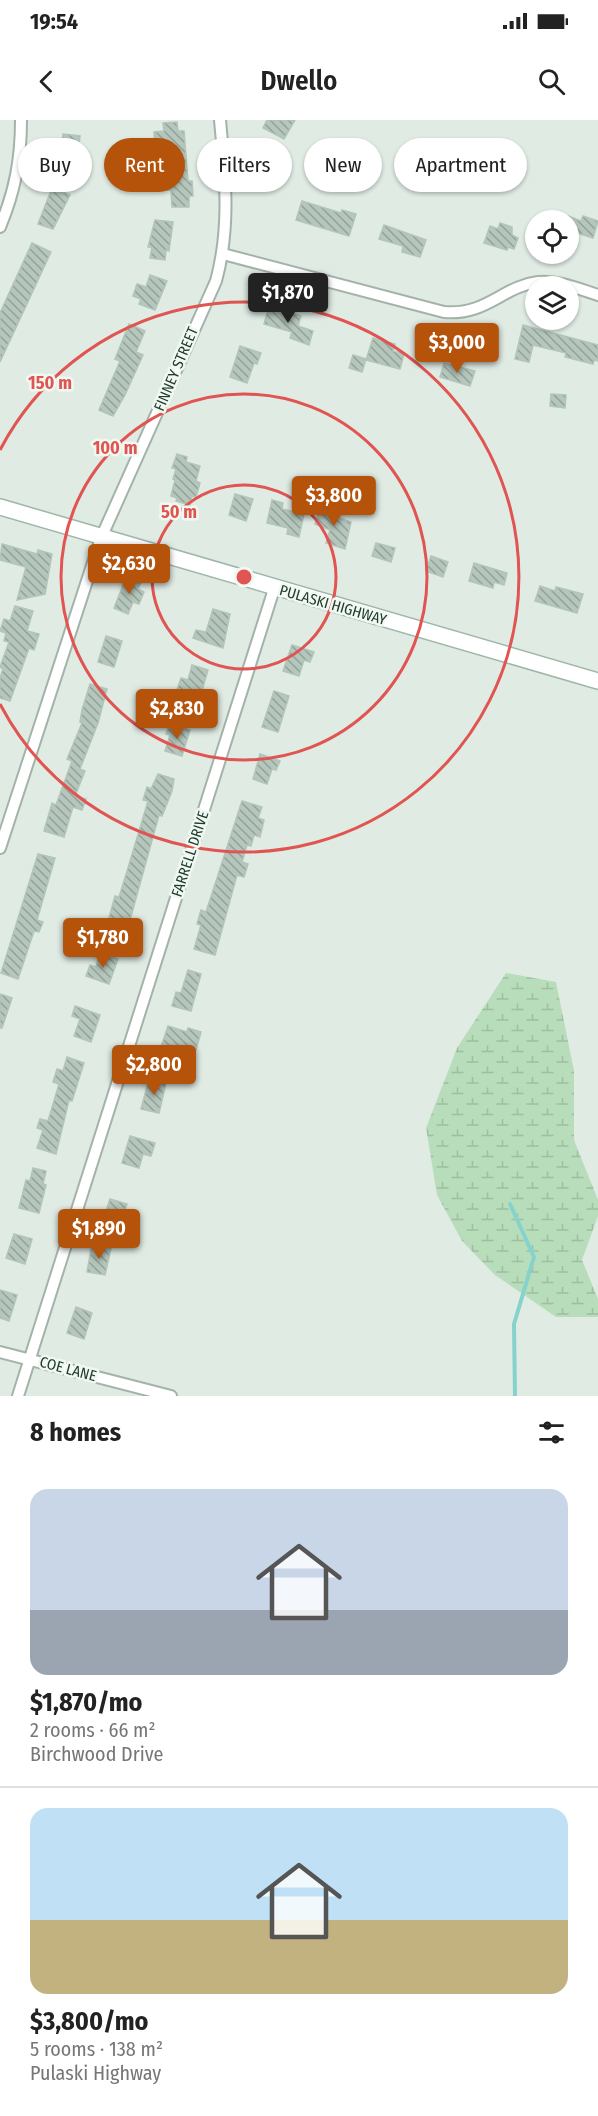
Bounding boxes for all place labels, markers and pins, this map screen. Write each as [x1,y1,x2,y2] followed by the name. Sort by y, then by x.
[239,273,337,324] pin: $1,870
[408,323,506,374] pin: $3,000
[285,476,383,527] pin: $3,800
[80,544,178,595] pin: $2,630
[234,567,254,587] centre of rings
[128,689,226,740] pin: $2,830
[54,918,152,969] pin: $1,780
[105,1045,203,1096] pin: $2,800
[50,1209,148,1260] pin: $1,890

